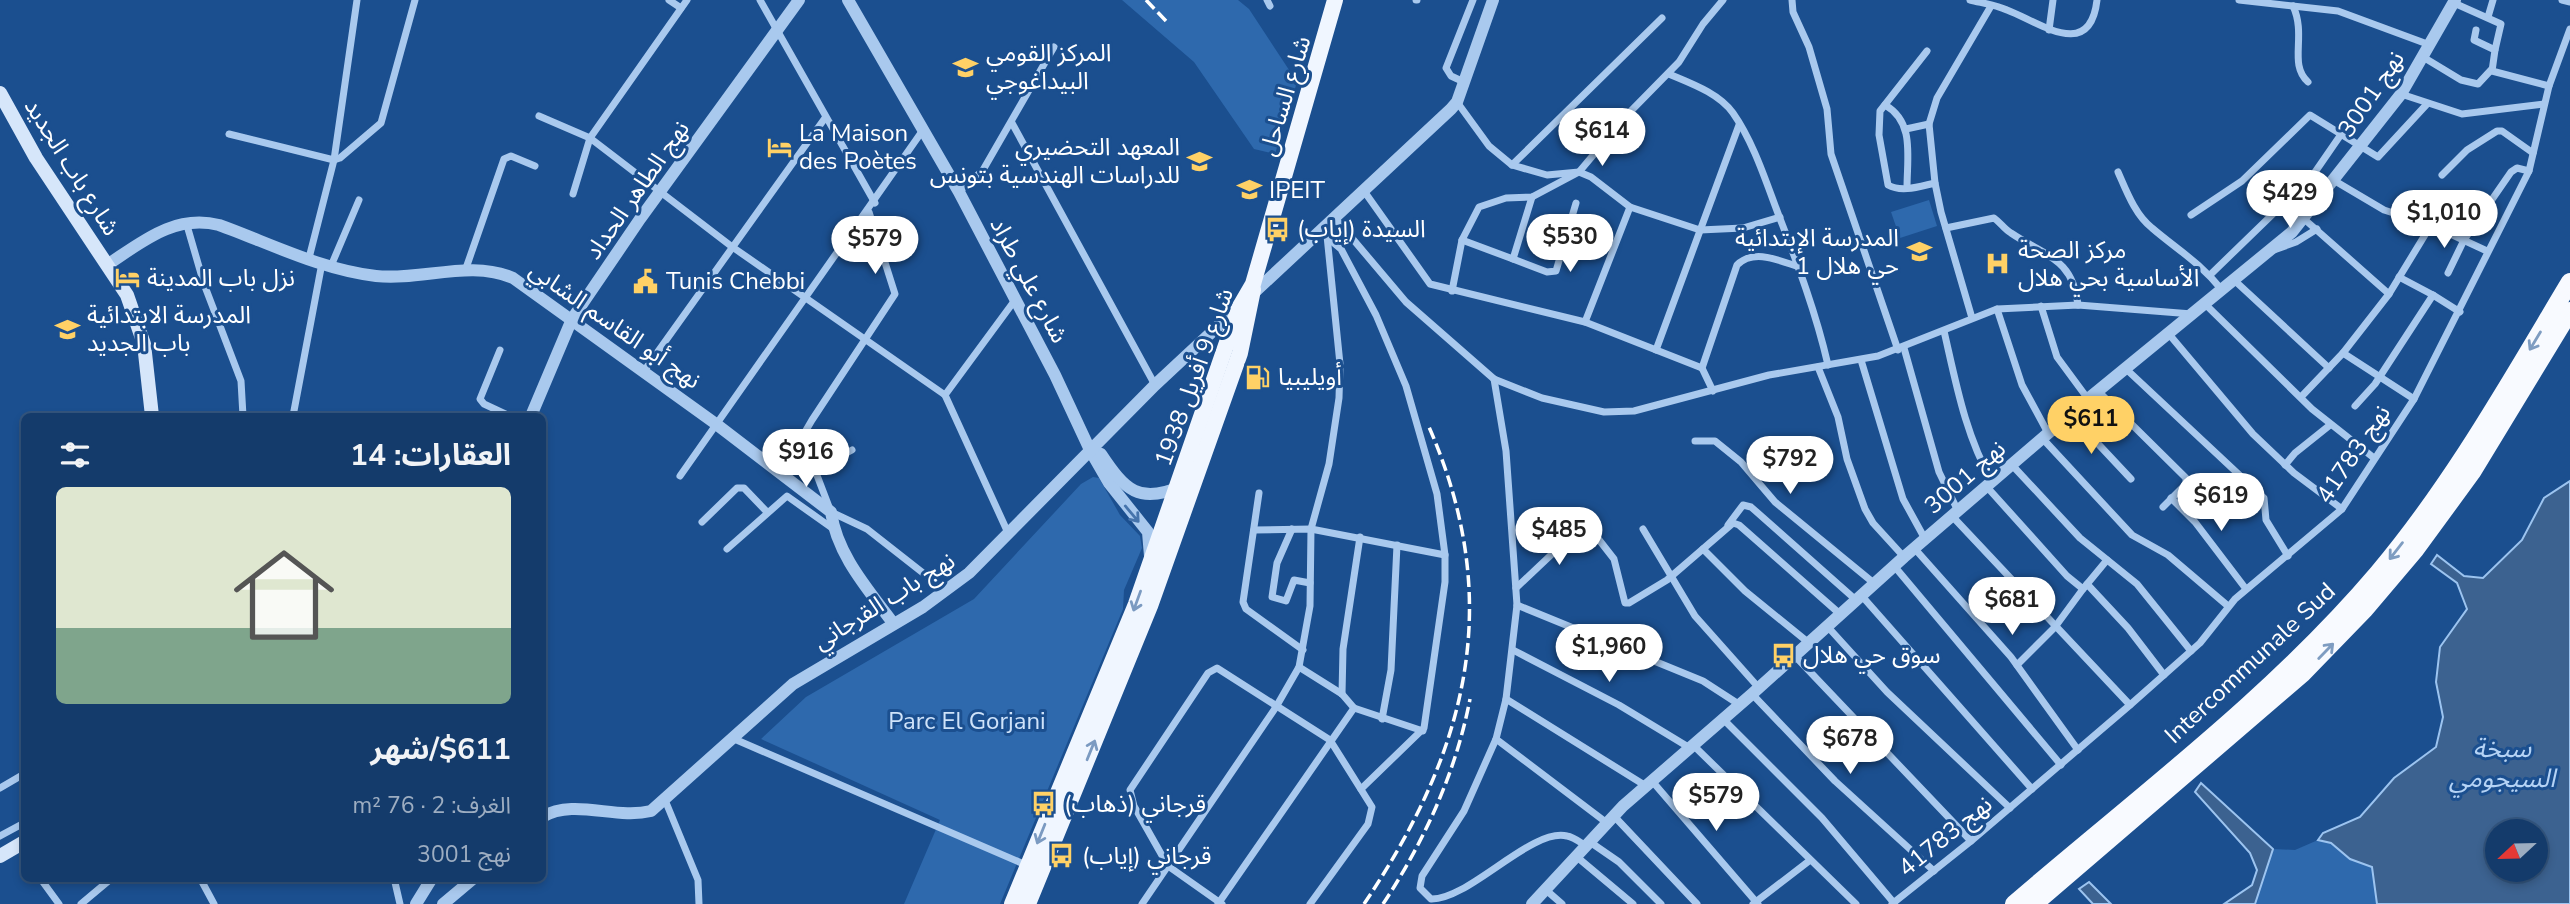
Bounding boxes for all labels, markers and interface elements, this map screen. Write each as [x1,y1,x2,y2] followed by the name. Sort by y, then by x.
[1252,32,1319,160] street label: شارع الساحل
[986,37,1111,100] place label: المركز القومي البيداغوجي
[2330,44,2412,144] street label: نهج 3001
[952,53,980,81] school or university icon: المركز القومي البيداغوجي
[16,92,127,242] street label: شارع باب الجديد
[1561,108,1643,168] pin: $614
[577,114,698,266] street label: نهج الطاهر الحداد
[1574,115,1630,146] text: $614
[799,117,917,177] place label: La Maison des Poètes
[930,131,1180,191] place label: المعهد التحضيري للدراسات الهندسية بتونس
[765,133,793,161] hotel icon: La Maison des Poètes
[1186,147,1214,175] school or university icon: المعهد التحضيري للدراسات الهندسية بتونس
[2249,170,2331,230] pin: $429
[1269,174,1325,206] place label: IPEIT
[1235,176,1263,204] school or university icon: IPEIT
[2262,177,2318,208] text: $429
[2387,190,2501,250] pin: $1,010
[2407,197,2481,228] text: $1,010
[980,211,1076,350] street label: شارع علي طراد
[1297,213,1426,245] place label: السيدة (إياب)
[1263,215,1291,243] bus stop icon: السيدة (إياب)
[1529,215,1611,274] pin: $530
[834,216,916,276] pin: $579
[1542,221,1598,252] text: $530
[1735,222,1899,285] place label: المدرسة الإبتدائية حي هلال 1
[847,223,903,254] text: $579
[2018,234,2200,297] place label: مركز الصحة الأساسية بحي هلال
[1905,238,1933,266] school or university icon: المدرسة الإبتدائية حي هلال 1
[1984,250,2012,278] hospital icon: مركز الصحة الأساسية بحي هلال
[521,254,707,398] street label: نهج أبو القاسم الشابي
[147,262,295,294] place label: نزل باب المدينة
[113,264,141,292] hotel icon: نزل باب المدينة
[666,265,805,297] place label: Tunis Chebbi
[632,267,660,295] public building icon: Tunis Chebbi
[1147,284,1242,471] street label: شارع 9 أفريل 1938
[87,299,251,359] place label: المدرسة الابتدائية باب الجديد
[53,315,81,343] school or university icon: المدرسة الابتدائية باب الجديد
[2528,330,2541,351] one-way arrow
[1278,361,1342,393] place label: أويليبيا
[1244,363,1272,391] fuel station icon: أويليبيا
[2050,396,2132,456] pin: $611
[2308,398,2399,510] street label: نهج 41783
[2063,403,2119,434] text: $611
[765,430,847,489] pin: $916
[1918,433,2013,522] street label: نهج 3001
[350,435,511,476] text: العقارات: 14
[56,436,94,474] icon: filters
[778,436,834,467] text: $916
[1749,436,1831,496] pin: $792
[1762,443,1818,474] text: $792
[2180,474,2262,533] pin: $619
[2193,480,2249,511] text: $619
[1124,505,1140,523] one-way arrow
[1518,508,1600,567] pin: $485
[1531,514,1587,545] text: $485
[221,532,347,658] icon: home
[2388,541,2403,559] one-way arrow
[807,545,962,660] street label: نهج باب القرجاني
[2158,575,2342,751] street label: Intercommunale Sud
[1971,578,2053,637] pin: $681
[1984,584,2040,615] text: $681
[1129,589,1142,611] one-way arrow
[1552,624,1666,684] pin: $1,960
[1572,631,1646,662] text: $1,960
[1803,639,1941,674] place label: سوق حي هلال
[1769,641,1797,669] bus stop icon: سوق حي هلال
[2317,642,2334,659] one-way arrow
[888,705,1046,737] park label: Parc El Gorjani
[1809,716,1891,776] pin: $678
[1822,723,1878,754] text: $678
[370,729,511,770] text: $611/شهر
[2449,731,2558,798] water label: سبخة السيجومي
[1086,740,1099,761] one-way arrow
[1675,774,1757,833] pin: $579
[1688,780,1744,811] text: $579
[1064,788,1206,823] place label: قرجاني (ذهاب)
[1891,788,1999,885] street label: نهج 41783
[353,790,511,821] text: الغرف: 2 · 76 m²
[1030,790,1058,818] bus stop icon: قرجاني (ذهاب)
[2485,819,2548,882] north arrow
[2485,819,2548,882] map controls
[1033,823,1046,844] one-way arrow
[417,839,511,870] text: نهج 3001
[1082,840,1212,875] place label: قرجاني (إياب)
[1048,842,1076,870] bus stop icon: قرجاني (إياب)

